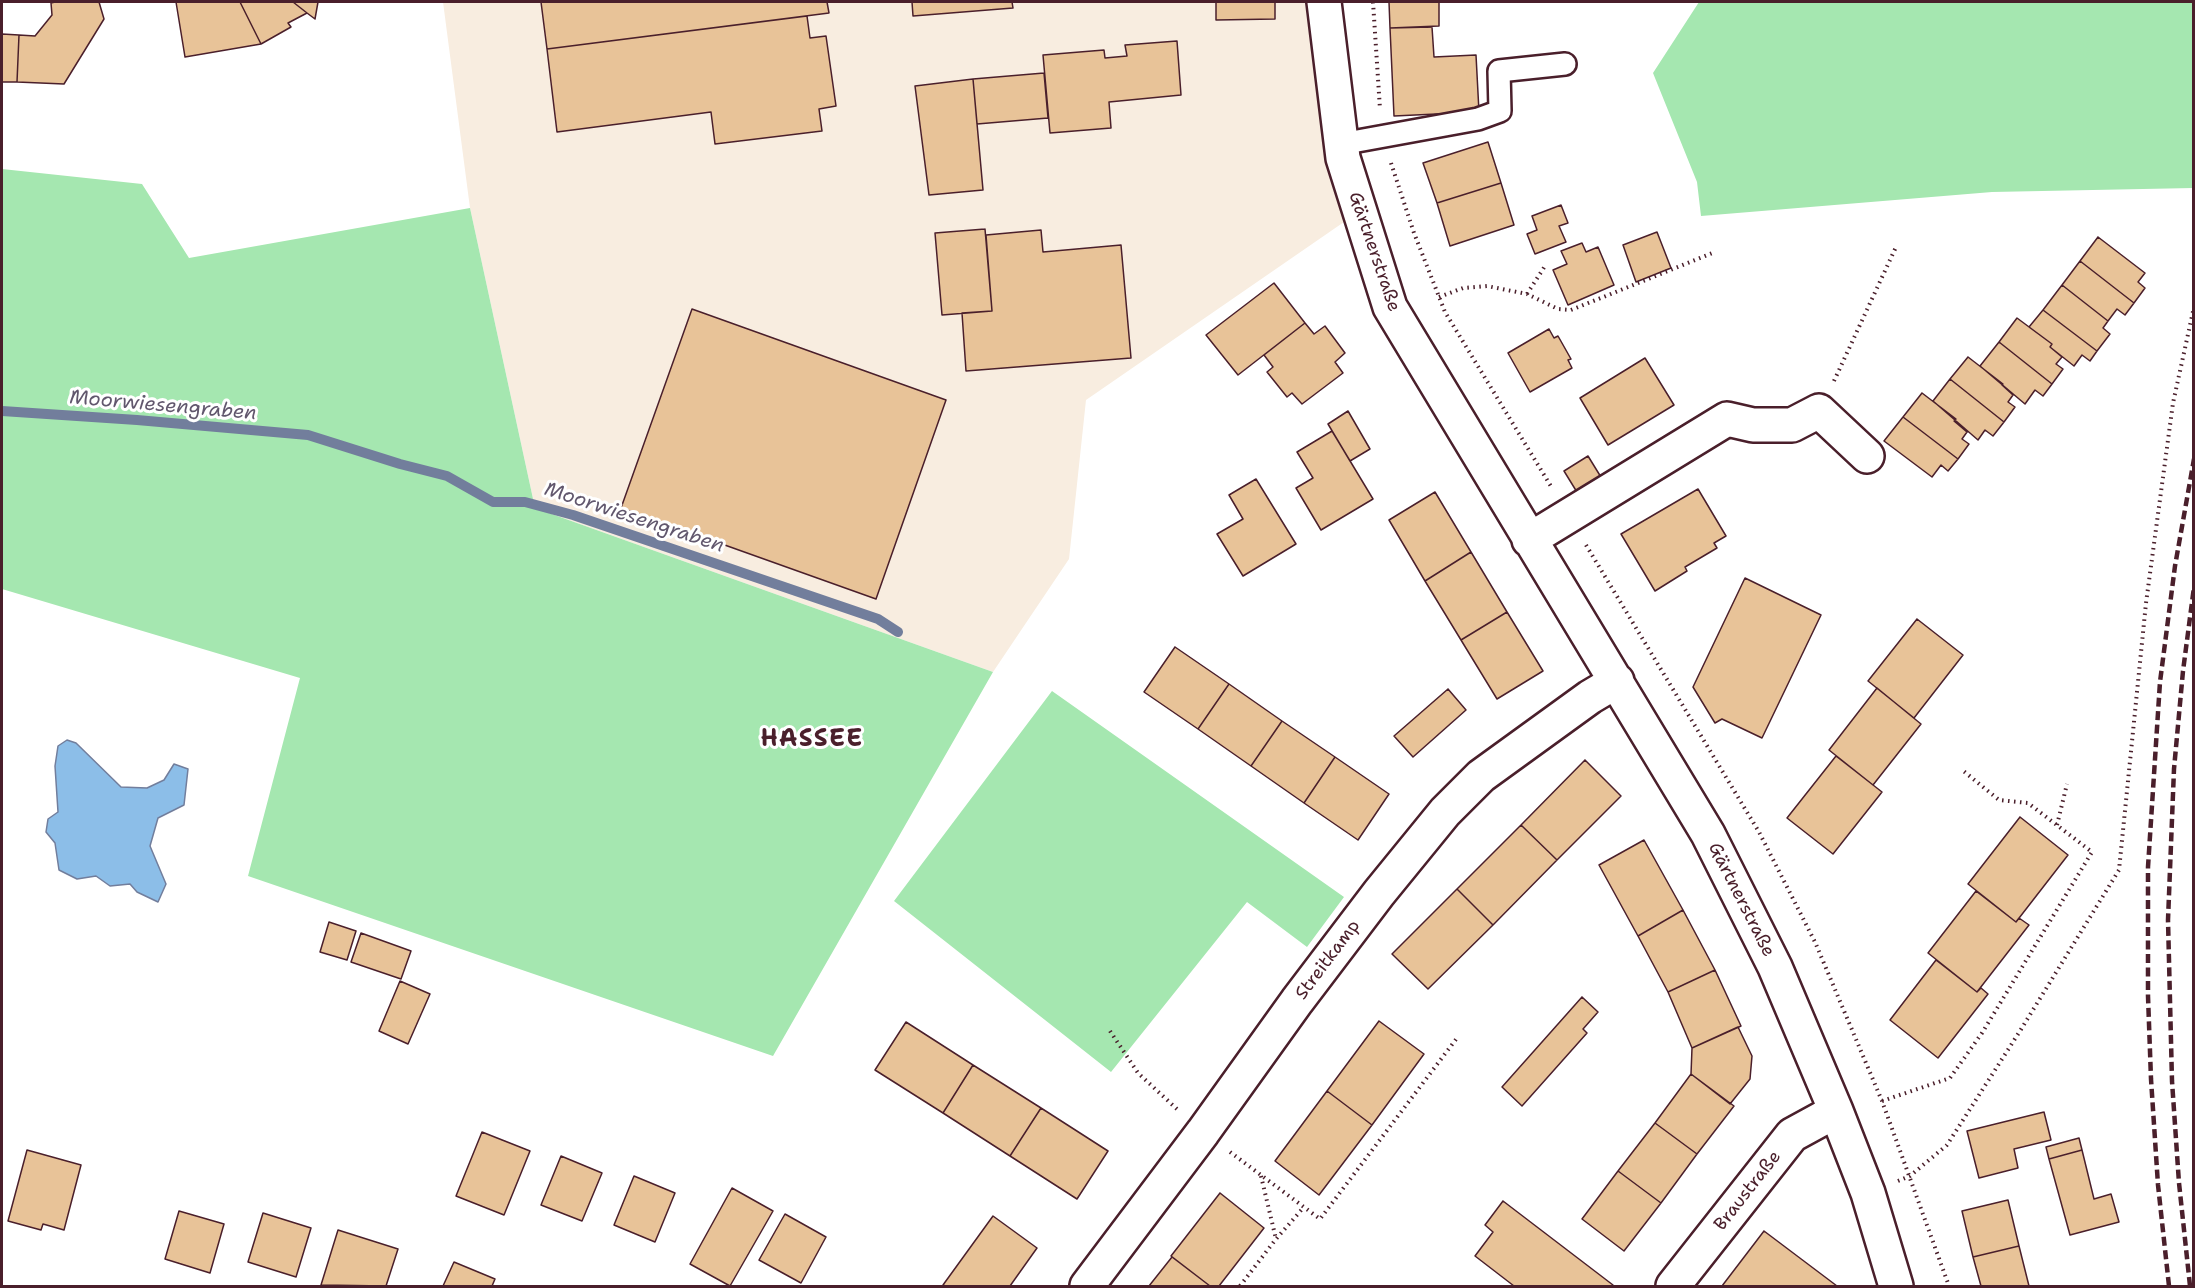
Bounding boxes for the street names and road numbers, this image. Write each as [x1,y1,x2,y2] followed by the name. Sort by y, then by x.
[1343,189,1405,315] street label: Gärtnerstraße
[1703,839,1779,961] street label: Gärtnerstraße
[1291,916,1365,1004] street label: Streitkamp
[1710,1147,1786,1235] street label: Braustraße

